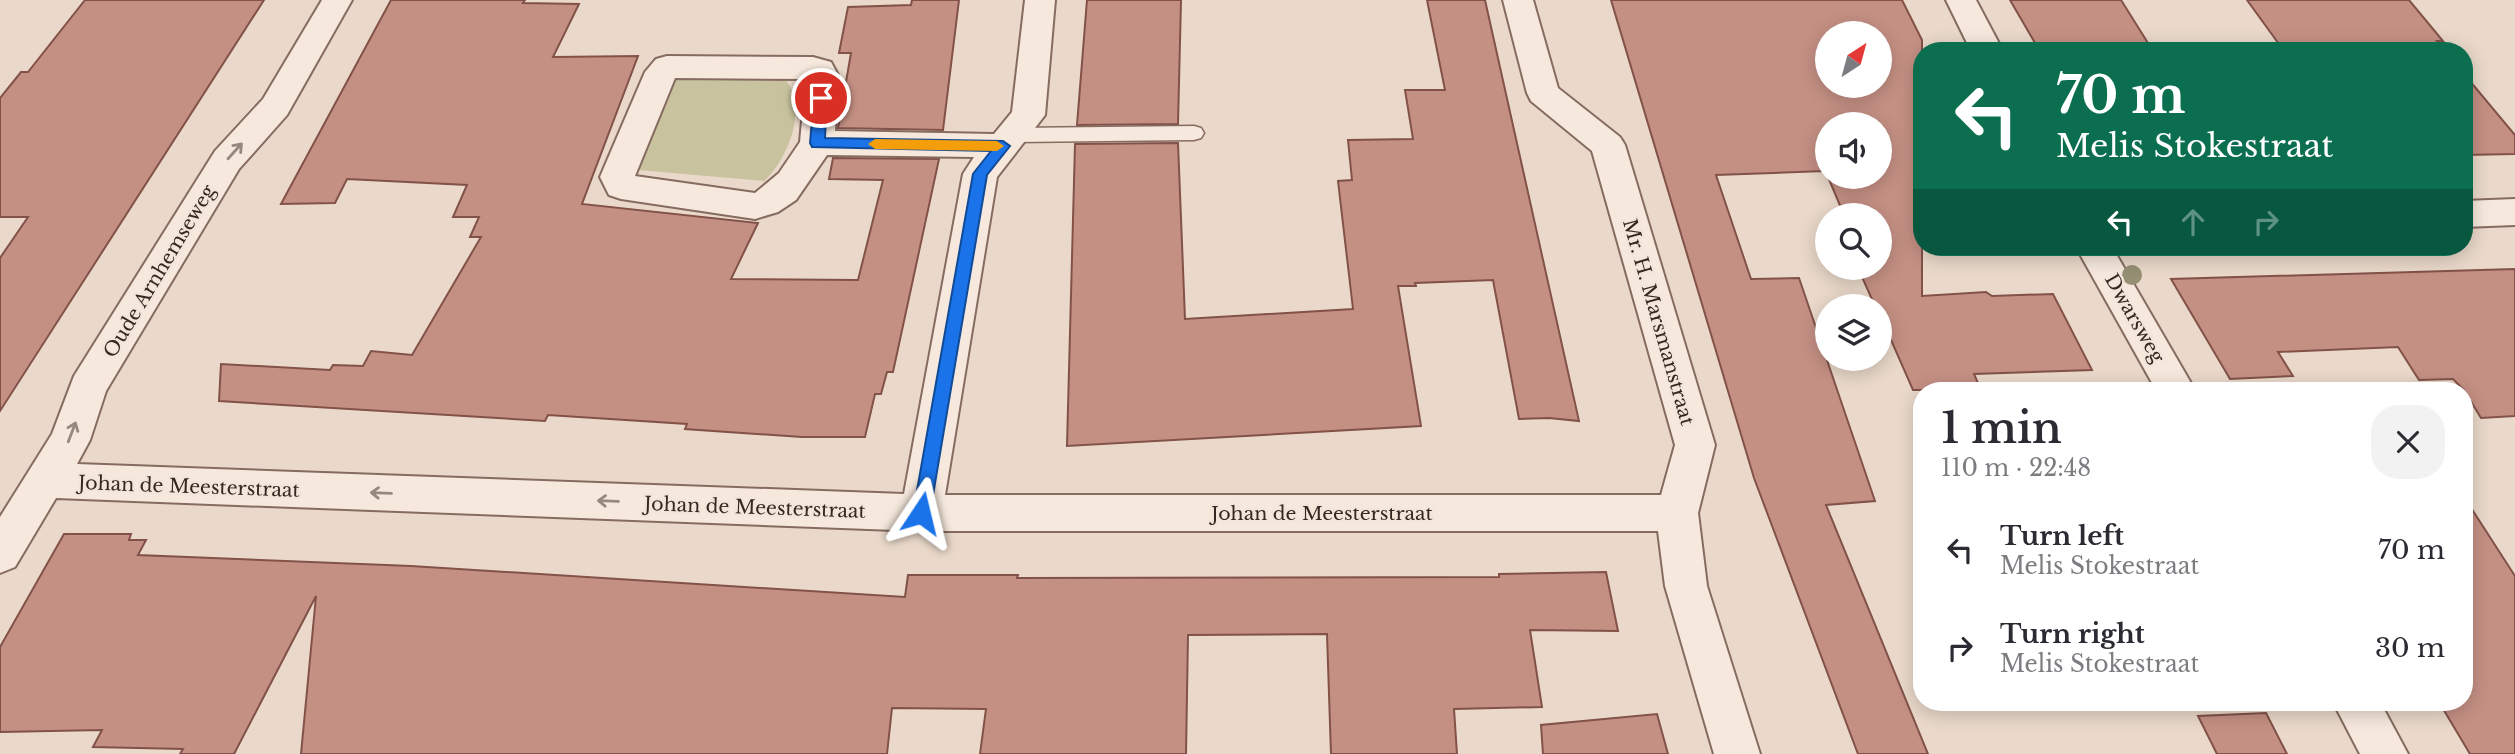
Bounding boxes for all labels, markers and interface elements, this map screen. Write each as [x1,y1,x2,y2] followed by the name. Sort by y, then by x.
[1815,21,1892,98] north arrow
[1815,21,1892,371] map controls
[2056,65,2186,126] text: 70 m
[791,68,851,128] pin
[1941,70,2032,161] icon: left
[802,79,840,117] icon: arrive
[1815,112,1892,189] button: sound
[2056,126,2333,166] text: Melis Stokestraat
[226,143,243,160] one-way arrow
[99,180,221,362] street label: Oude Arnhemseweg
[1815,203,1892,280] button: search
[2101,203,2139,241] icon: left
[2174,203,2212,241] icon: ahead
[2247,203,2285,241] icon: right
[1618,216,1699,429] street label: Mr. H. Marsmanstraat
[2100,270,2170,367] street label: Dwarsweg
[1815,294,1892,371] button: layers
[1941,402,2062,454] text: 1 min
[2371,405,2445,479] button: close
[67,422,80,444] one-way arrow
[1941,454,2091,482] text: 110 m · 22:48
[75,471,301,502] street label: Johan de Meesterstraat
[884,476,958,550] position arrow
[370,486,393,499] one-way arrow
[641,492,867,523] street label: Johan de Meesterstraat
[597,495,620,508] one-way arrow
[1208,502,1434,525] street label: Johan de Meesterstraat
[2000,520,2124,552] text: Turn left
[1941,531,1979,569] icon: left
[2378,534,2445,566] text: 70 m
[2000,552,2199,580] text: Melis Stokestraat
[2000,618,2145,650] text: Turn right
[1941,629,1979,667] icon: right
[2375,632,2445,664] text: 30 m
[2000,650,2199,678] text: Melis Stokestraat

